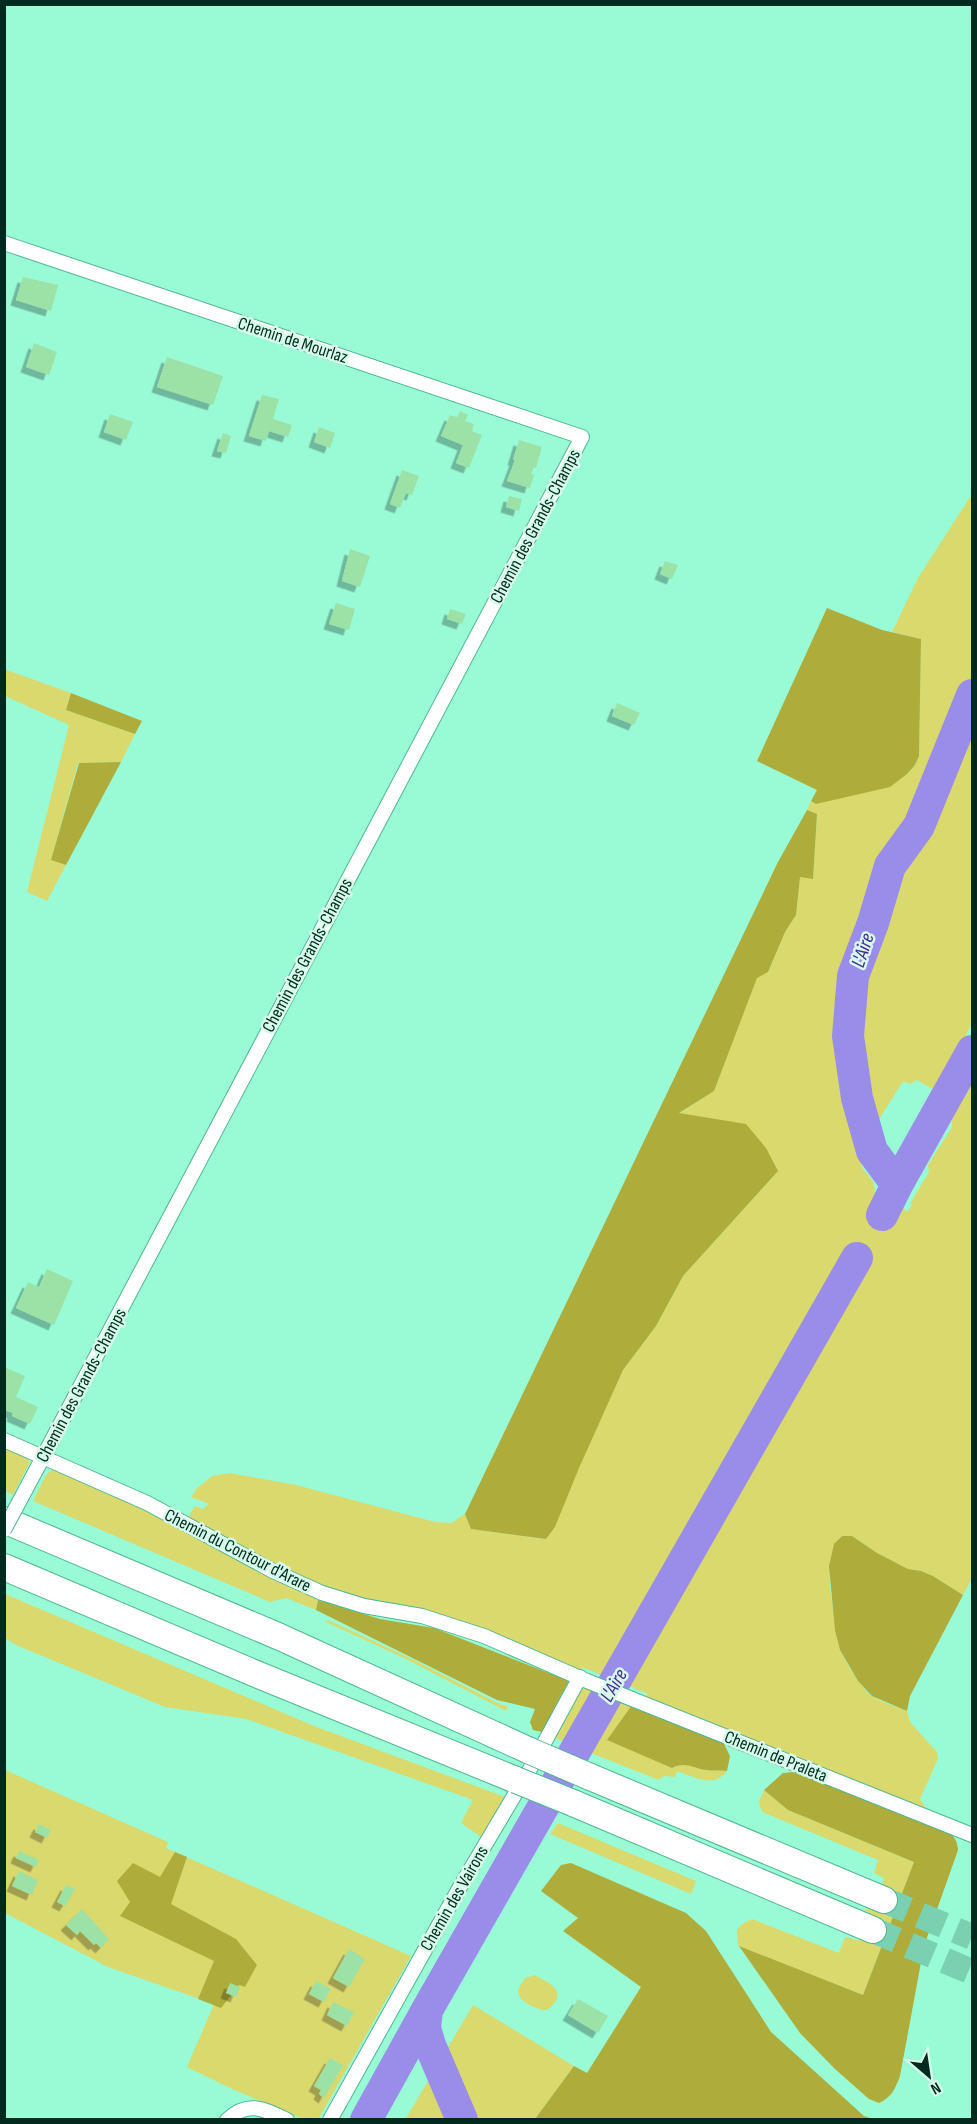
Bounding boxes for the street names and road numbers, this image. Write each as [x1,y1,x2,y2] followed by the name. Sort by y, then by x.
[235,313,351,368] street label: Chemin de Mourlaz
[486,446,585,607] street label: Chemin des Grands-Champs
[258,875,357,1036] street label: Chemin des Grands-Champs
[32,1305,131,1466] street label: Chemin des Grands-Champs
[161,1504,315,1596] street label: Chemin du Contour d'Arare
[721,1726,830,1787] street label: Chemin de Praleta
[416,1842,493,1954] street label: Chemin des Vairons

